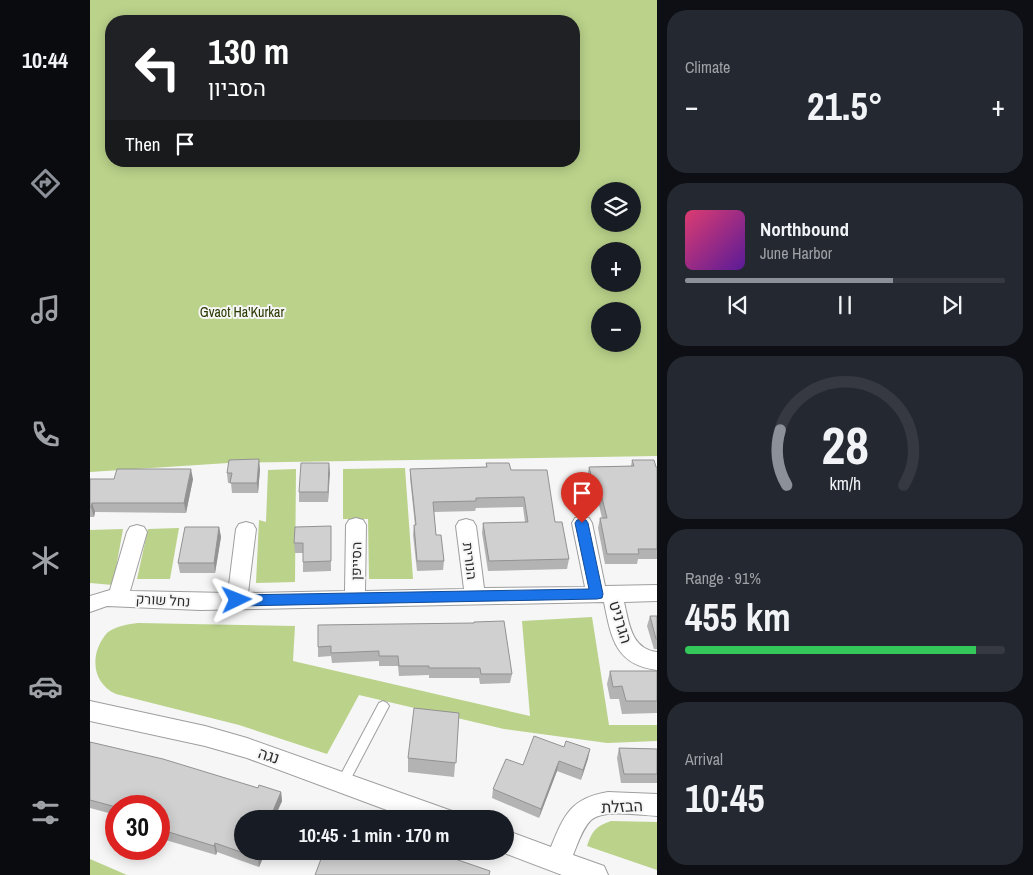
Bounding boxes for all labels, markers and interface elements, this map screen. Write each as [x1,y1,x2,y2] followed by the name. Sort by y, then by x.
[208,28,289,75] text: 130 m
[125,35,190,100] icon: left
[22,45,68,75] text: 10:44
[685,56,730,78] text: Climate
[208,73,266,103] text: הסביון
[807,81,883,132] text: 21.5°
[685,87,698,125] text: −
[992,87,1005,125] text: +
[171,130,199,158] icon: arrive
[125,131,161,157] text: Then
[28,166,63,201] icon: directions
[591,182,641,352] map controls
[591,182,641,232] button: layers
[760,216,849,242] text: Northbound
[591,242,641,292] button: +
[760,242,832,264] text: June Harbor
[724,291,752,319] icon: previous
[831,291,859,319] icon: pause
[938,291,966,319] icon: next
[28,292,63,327] icon: music
[591,302,641,352] button: −
[200,303,284,321] park label: Gvaot Ha'Kurkar
[821,410,869,480] text: 28
[28,417,63,452] icon: phone
[561,472,603,523] pin
[829,472,861,496] text: km/h
[568,479,596,507] icon: arrive
[459,541,481,581] street label: הנורית
[347,542,365,580] street label: הסייפן
[28,543,63,578] icon: climate
[685,567,761,589] text: Range · 91%
[210,573,262,625] position arrow
[135,590,191,610] street label: נחל שורק
[685,592,791,643] text: 455 km
[604,598,638,646] street label: הגרניט
[28,669,63,704] icon: car
[255,741,283,769] street label: נגה
[685,748,723,770] text: Arrival
[685,773,765,824] text: 10:45
[601,794,643,818] street label: הבזלת
[28,795,63,830] icon: filters
[105,795,170,860] speed limit sign: 30
[299,822,449,848] text: 10:45 · 1 min · 170 m

